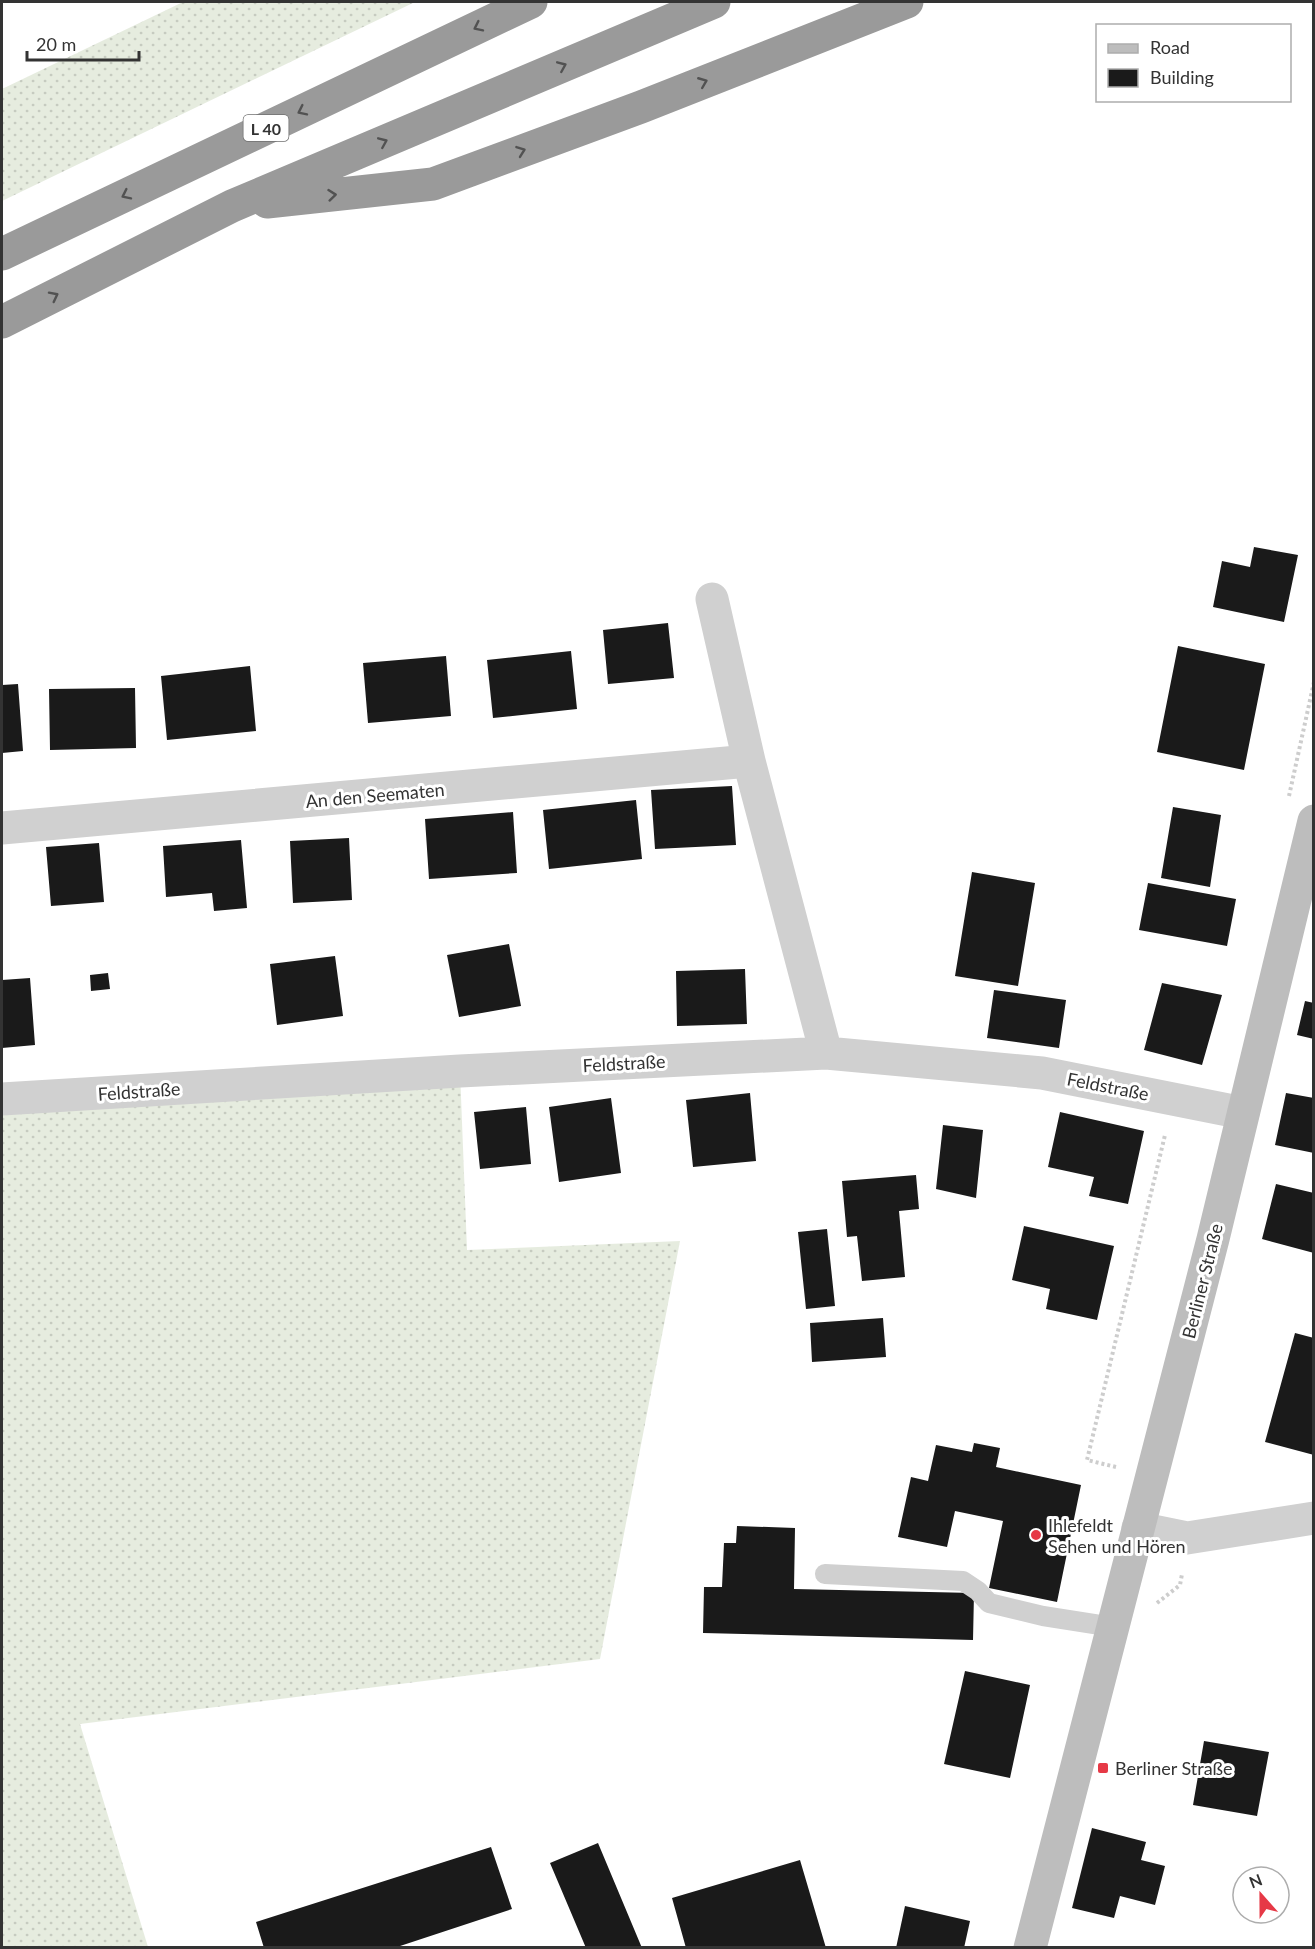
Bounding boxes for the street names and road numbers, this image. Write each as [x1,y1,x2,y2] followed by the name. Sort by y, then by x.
[244,115,288,141] road number: L 40
[305,778,445,812] street label: An den Seematen
[582,1050,666,1076] street label: Feldstraße
[1065,1067,1151,1105] street label: Feldstraße
[97,1077,181,1105] street label: Feldstraße
[1177,1221,1227,1341] street label: Berliner Straße

